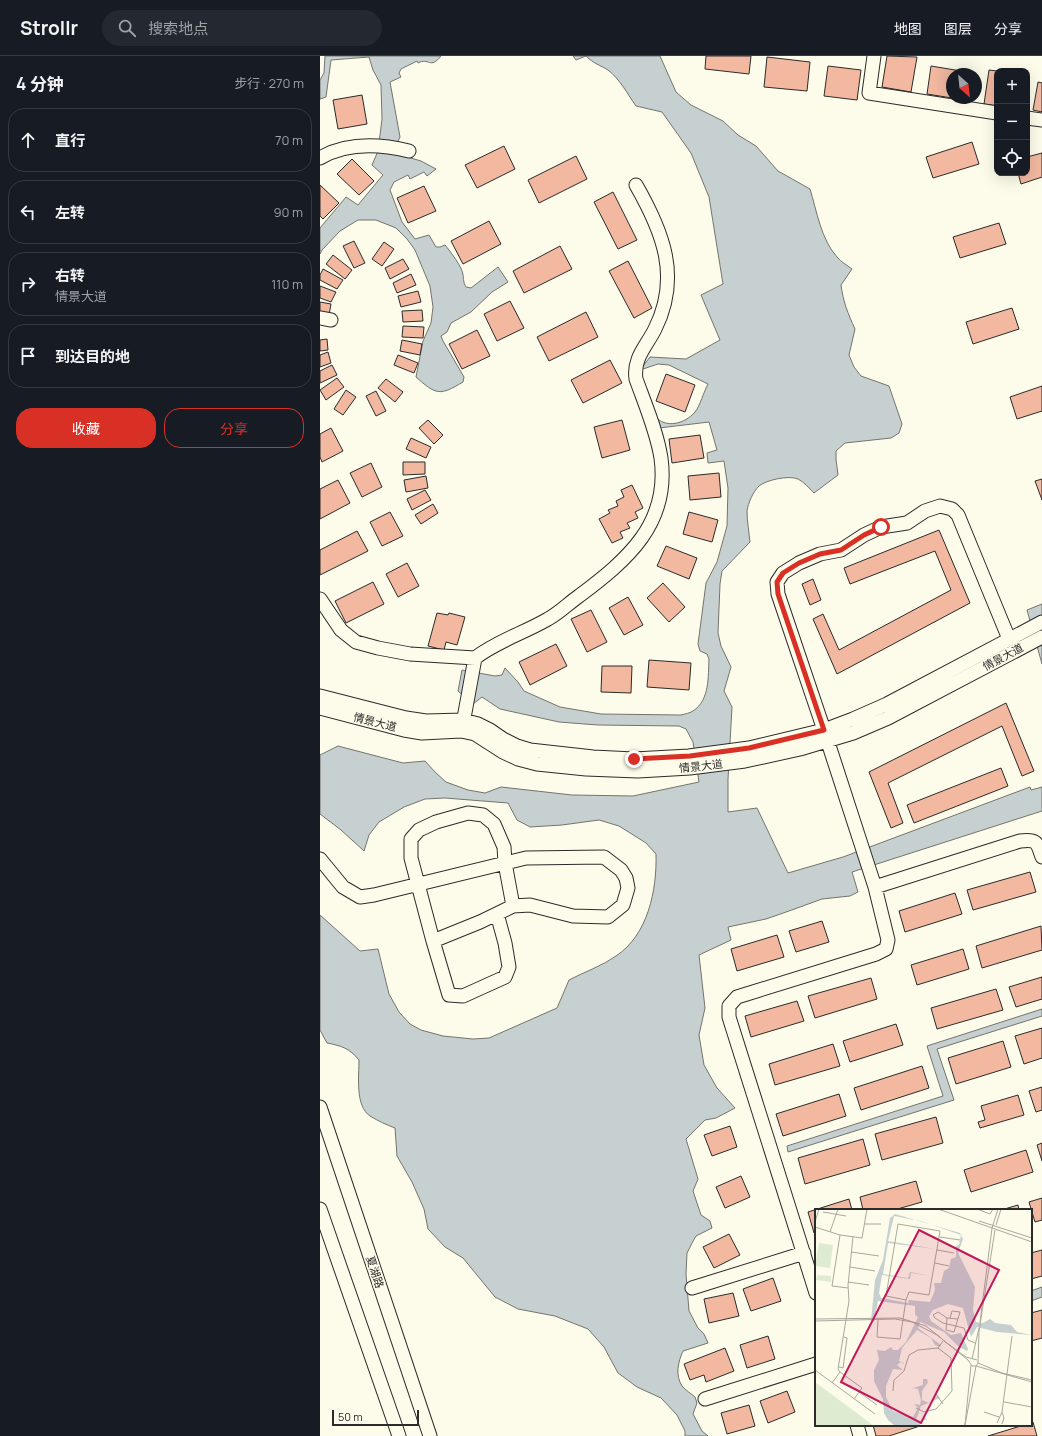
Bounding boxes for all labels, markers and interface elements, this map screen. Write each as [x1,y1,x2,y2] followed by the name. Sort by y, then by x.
[102,10,382,46] search box
[20,15,78,41] text: Strollr
[116,17,138,39] icon: search
[148,18,208,39] text: 搜索地点
[894,19,922,38] text: 地图
[944,19,972,38] text: 图层
[994,19,1022,38] text: 分享
[946,68,982,104] north arrow
[994,68,1030,176] map controls
[994,68,1030,104] button: +
[16,72,64,95] text: 4 分钟
[234,74,304,92] text: 步行 · 270 m
[994,104,1030,140] button: −
[17,129,39,151] icon: ahead
[55,130,85,151] text: 直行
[275,131,303,149] text: 70 m
[994,140,1030,176] button: locate
[17,201,39,223] icon: left
[55,202,85,223] text: 左转
[273,203,303,221] text: 90 m
[55,265,85,286] text: 右转
[17,273,39,295] icon: right
[271,275,303,293] text: 110 m
[55,287,107,305] text: 情景大道
[17,345,39,367] icon: arrive
[55,346,130,367] text: 到达目的地
[16,408,156,448] button: 收藏
[164,408,304,448] button: 分享
[872,518,890,536] route start
[980,640,1026,674] street label: 情景大道
[352,709,398,734] street label: 情景大道
[625,750,643,768] route end
[678,756,724,775] street label: 情景大道
[815,1209,1032,1426] inset map
[363,1254,388,1290] street label: 夏湖路
[332,1408,419,1427] scale bar
[338,1409,363,1424] text: 50 m

